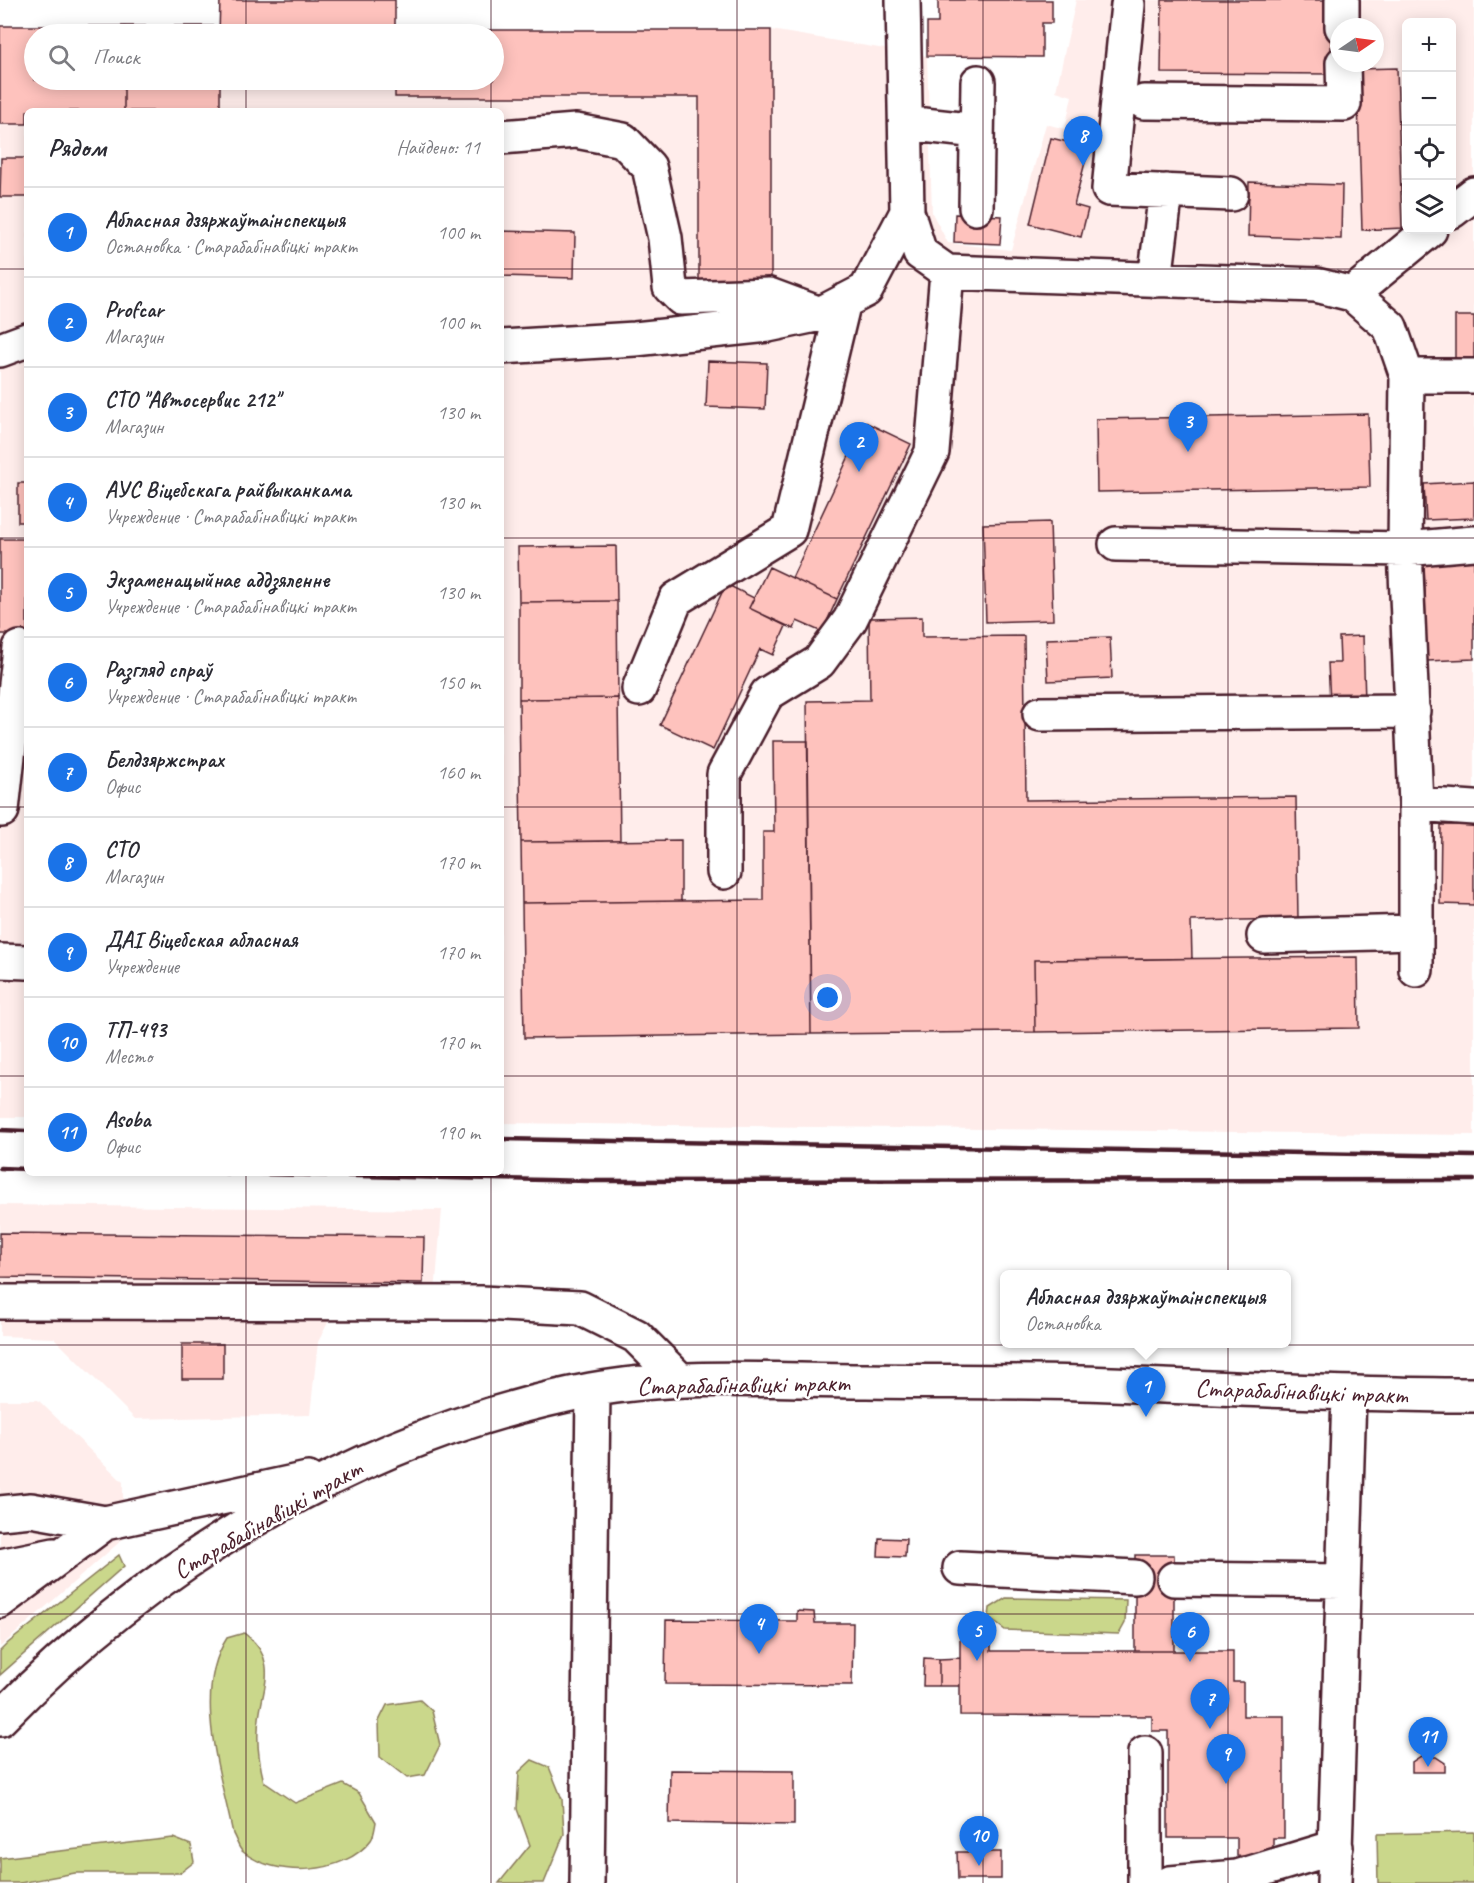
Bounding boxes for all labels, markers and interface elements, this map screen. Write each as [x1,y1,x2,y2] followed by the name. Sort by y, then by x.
[1330,18,1384,72] north arrow
[1402,18,1456,234] map controls
[1402,18,1456,72] button: +
[24,24,504,90] search box
[45,41,78,74] icon: search
[93,43,139,71] text: Поиск
[1402,72,1456,126] button: −
[1064,116,1102,166] pin: 8
[1402,126,1456,180] button: locate
[48,131,106,164] text: Рядом
[396,135,480,160] text: Найдено: 11
[1402,180,1456,234] button: layers
[105,206,345,234] text: Абласная дзяржаўтаінспекцыя
[63,220,72,245] text: 1
[437,220,480,245] text: 100 m
[105,234,357,259] text: Остановка · Старабабінавіцкі тракт
[105,296,163,324] text: Profcar
[63,310,72,335] text: 2
[437,310,480,335] text: 100 m
[105,324,163,349] text: Магазин
[105,386,280,414] text: СТО "Автосервис 212"
[63,400,72,425] text: 3
[437,400,480,425] text: 130 m
[1168,402,1208,452] pin: 3
[105,414,163,439] text: Магазин
[840,422,878,472] pin: 2
[105,476,351,504] text: АУС Віцебскага райвыканкама
[63,490,72,515] text: 4
[437,490,480,515] text: 130 m
[105,504,356,529] text: Учреждение · Старабабінавіцкі тракт
[105,566,329,594] text: Экзаменацыйнае аддзяленне
[63,580,72,605] text: 5
[437,580,480,605] text: 130 m
[105,594,356,619] text: Учреждение · Старабабінавіцкі тракт
[105,656,212,684] text: Разгляд спраў
[63,670,72,695] text: 6
[437,670,480,695] text: 150 m
[105,684,356,709] text: Учреждение · Старабабінавіцкі тракт
[105,746,224,774] text: Белдзяржстрах
[63,760,72,785] text: 7
[437,760,480,785] text: 160 m
[105,774,140,799] text: Офис
[105,836,137,864] text: СТО
[63,850,72,875] text: 8
[437,850,480,875] text: 170 m
[105,864,163,889] text: Магазин
[105,926,298,954] text: ДАІ Віцебская абласная
[63,940,72,965] text: 9
[437,940,480,965] text: 170 m
[105,954,179,979] text: Учреждение
[813,983,842,1012] your location
[105,1016,166,1044] text: ТП-493
[59,1030,77,1055] text: 10
[437,1030,480,1055] text: 170 m
[105,1044,152,1069] text: Место
[105,1106,150,1134] text: Asoba
[59,1120,77,1145] text: 11
[437,1120,480,1145] text: 190 m
[105,1134,140,1159] text: Офис
[1000,1270,1291,1348] popup
[1025,1283,1266,1311] text: Абласная дзяржаўтаінспекцыя
[1025,1311,1100,1336] text: Остановка
[637,1366,851,1403] street label: Старабабінавіцкі тракт
[1126,1368,1166,1417] pin: 1
[1194,1371,1409,1412] street label: Старабабінавіцкі тракт
[167,1451,369,1587] street label: Старабабінавіцкі тракт
[740,1604,778,1654] pin: 4
[958,1612,996,1661] pin: 5
[1170,1612,1210,1662] pin: 6
[1190,1680,1230,1729] pin: 7
[1408,1718,1448,1767] pin: 11
[1206,1734,1246,1784] pin: 9
[960,1816,998,1866] pin: 10

